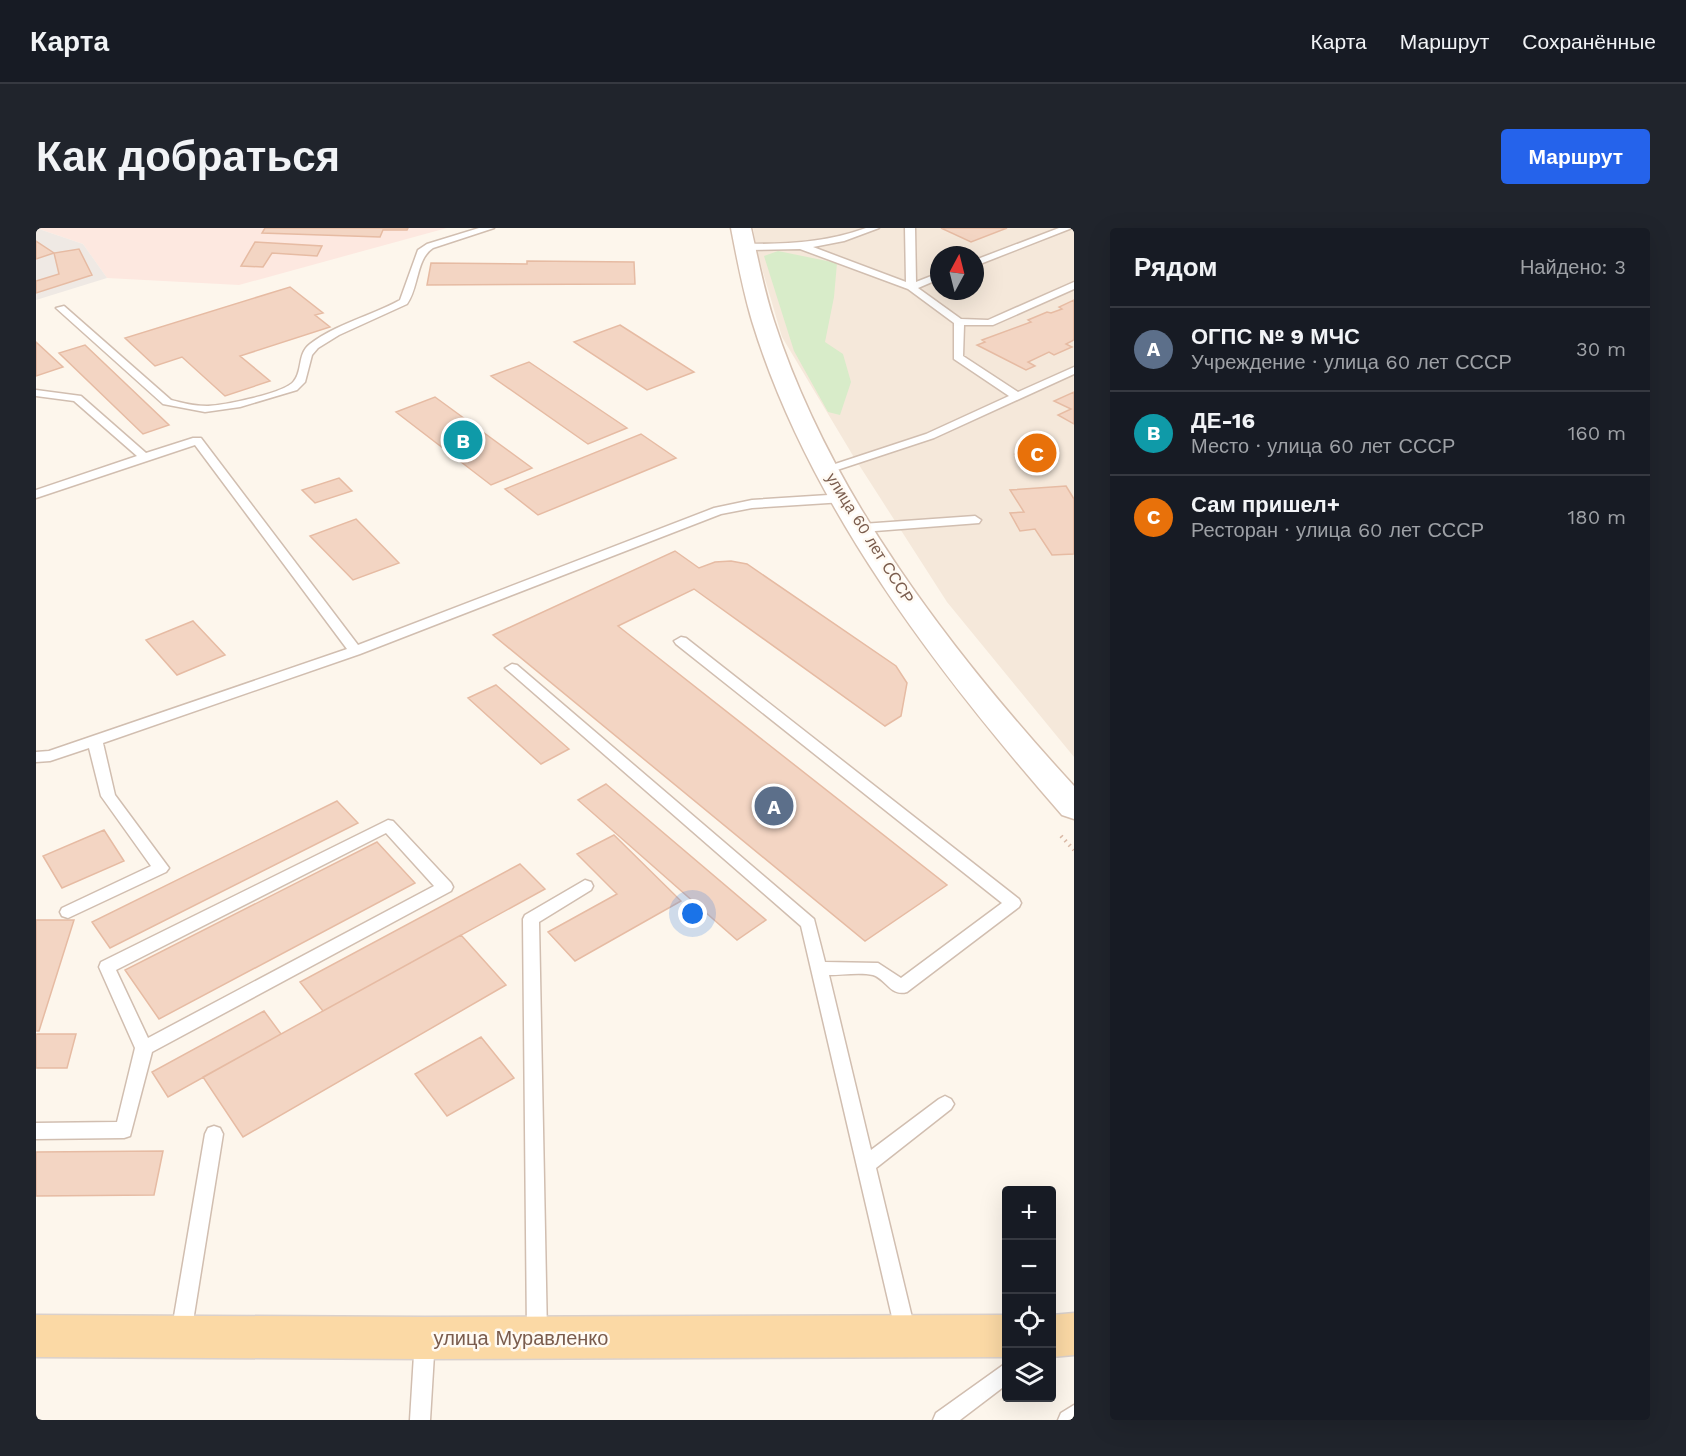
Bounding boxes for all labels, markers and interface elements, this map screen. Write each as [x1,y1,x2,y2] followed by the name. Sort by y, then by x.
[30,25,109,58] text: Карта
[1311,29,1367,54] text: Карта
[1400,29,1489,54] text: Маршрут
[1522,29,1656,54] text: Сохранённые
[1501,129,1650,184] button: Маршрут
[36,132,340,181] text: Как добраться
[930,246,984,300] north arrow
[1134,252,1217,282] text: Рядом
[1520,255,1626,279] text: Найдено: 3
[1191,324,1360,349] text: ОГПС № 9 МЧС
[1147,337,1160,361] text: A
[1576,337,1626,361] text: 30 m
[1191,350,1512,374] text: Учреждение · улица 60 лет СССР
[1191,408,1255,433] text: ДЕ-16
[444,418,482,462] pin: B
[1147,421,1160,445] text: B
[1568,421,1626,445] text: 160 m
[1018,430,1056,476] pin: C
[1191,434,1455,458] text: Место · улица 60 лет СССР
[822,469,918,607] street label: улица 60 лет СССР
[1191,492,1340,517] text: Сам пришел+
[1147,505,1160,529] text: C
[1568,505,1626,529] text: 180 m
[1191,518,1484,542] text: Ресторан · улица 60 лет СССР
[754,784,794,828] pin: A
[678,899,707,928] your location
[1002,1186,1056,1402] map controls
[1002,1186,1056,1240] button: +
[1002,1240,1056,1294] button: −
[1002,1294,1056,1348] button: locate
[434,1326,608,1350] street label: улица Муравленко
[1002,1348,1056,1402] button: layers

